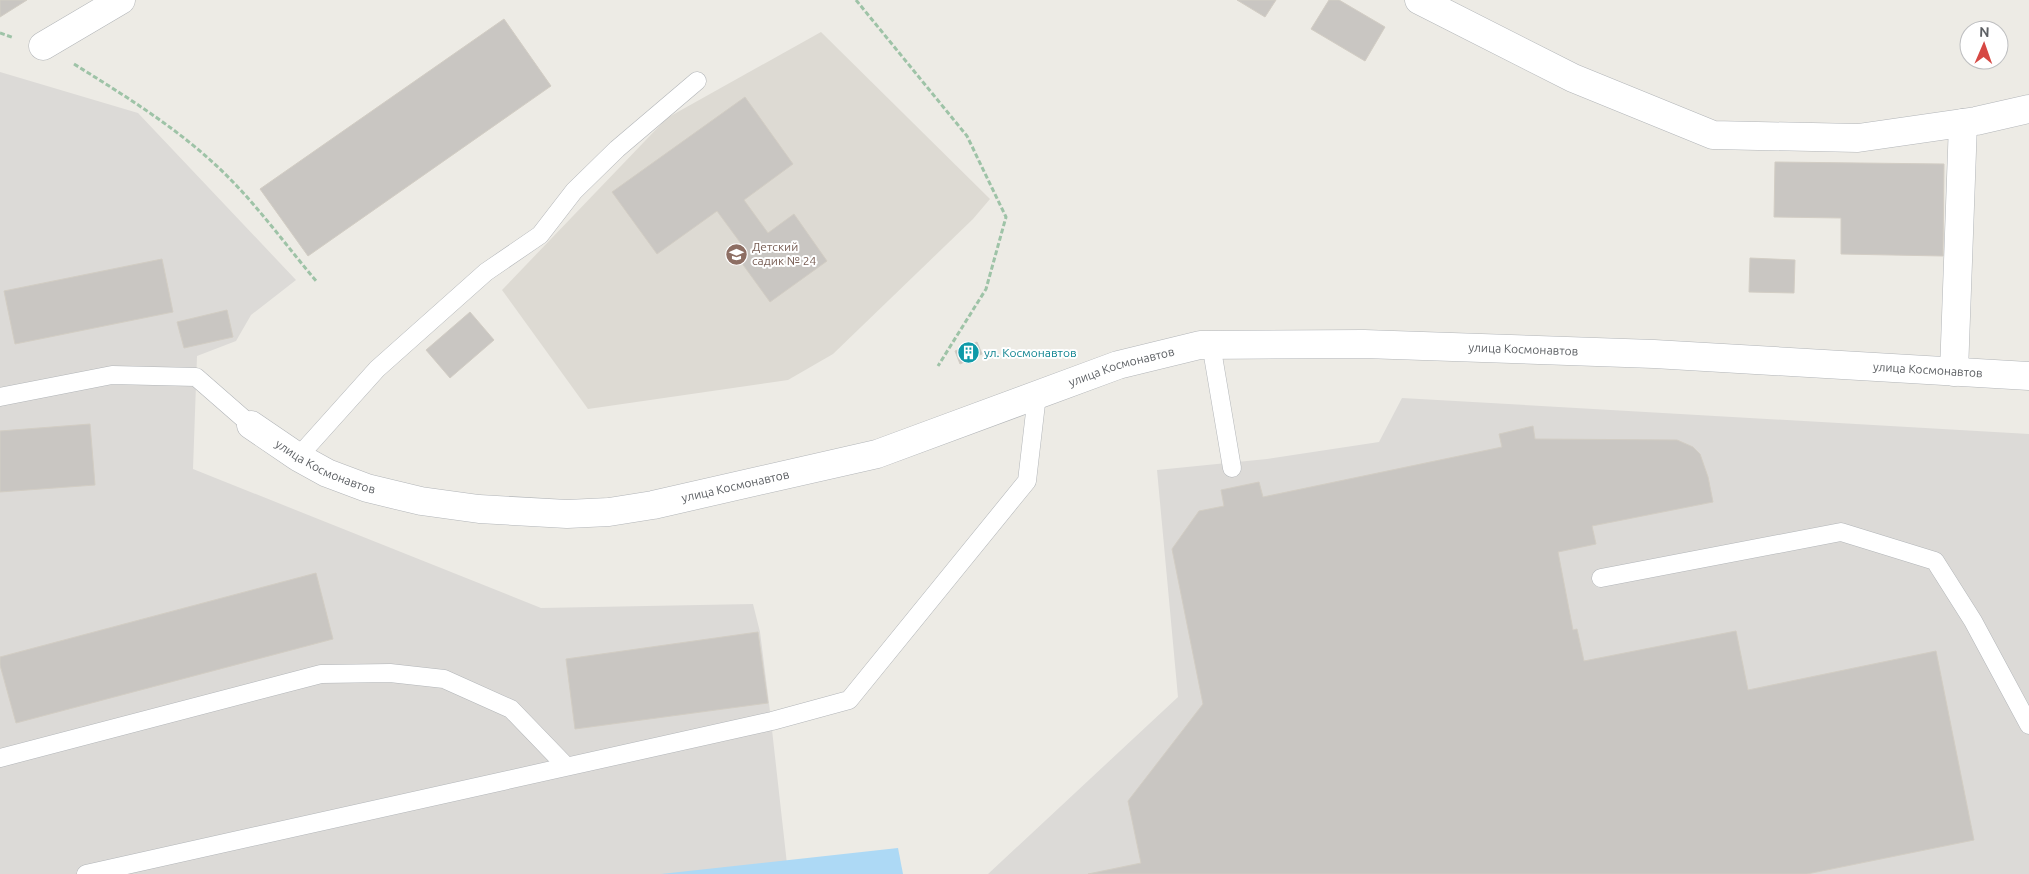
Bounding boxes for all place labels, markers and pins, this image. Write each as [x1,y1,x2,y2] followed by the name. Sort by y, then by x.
[752,240,817,267] place label: Детский садик № 24
[724,242,748,266] school or university icon: Детский садик № 24
[956,341,980,365] building icon: ул. Космонавтов
[984,346,1077,359] place label: ул. Космонавтов

